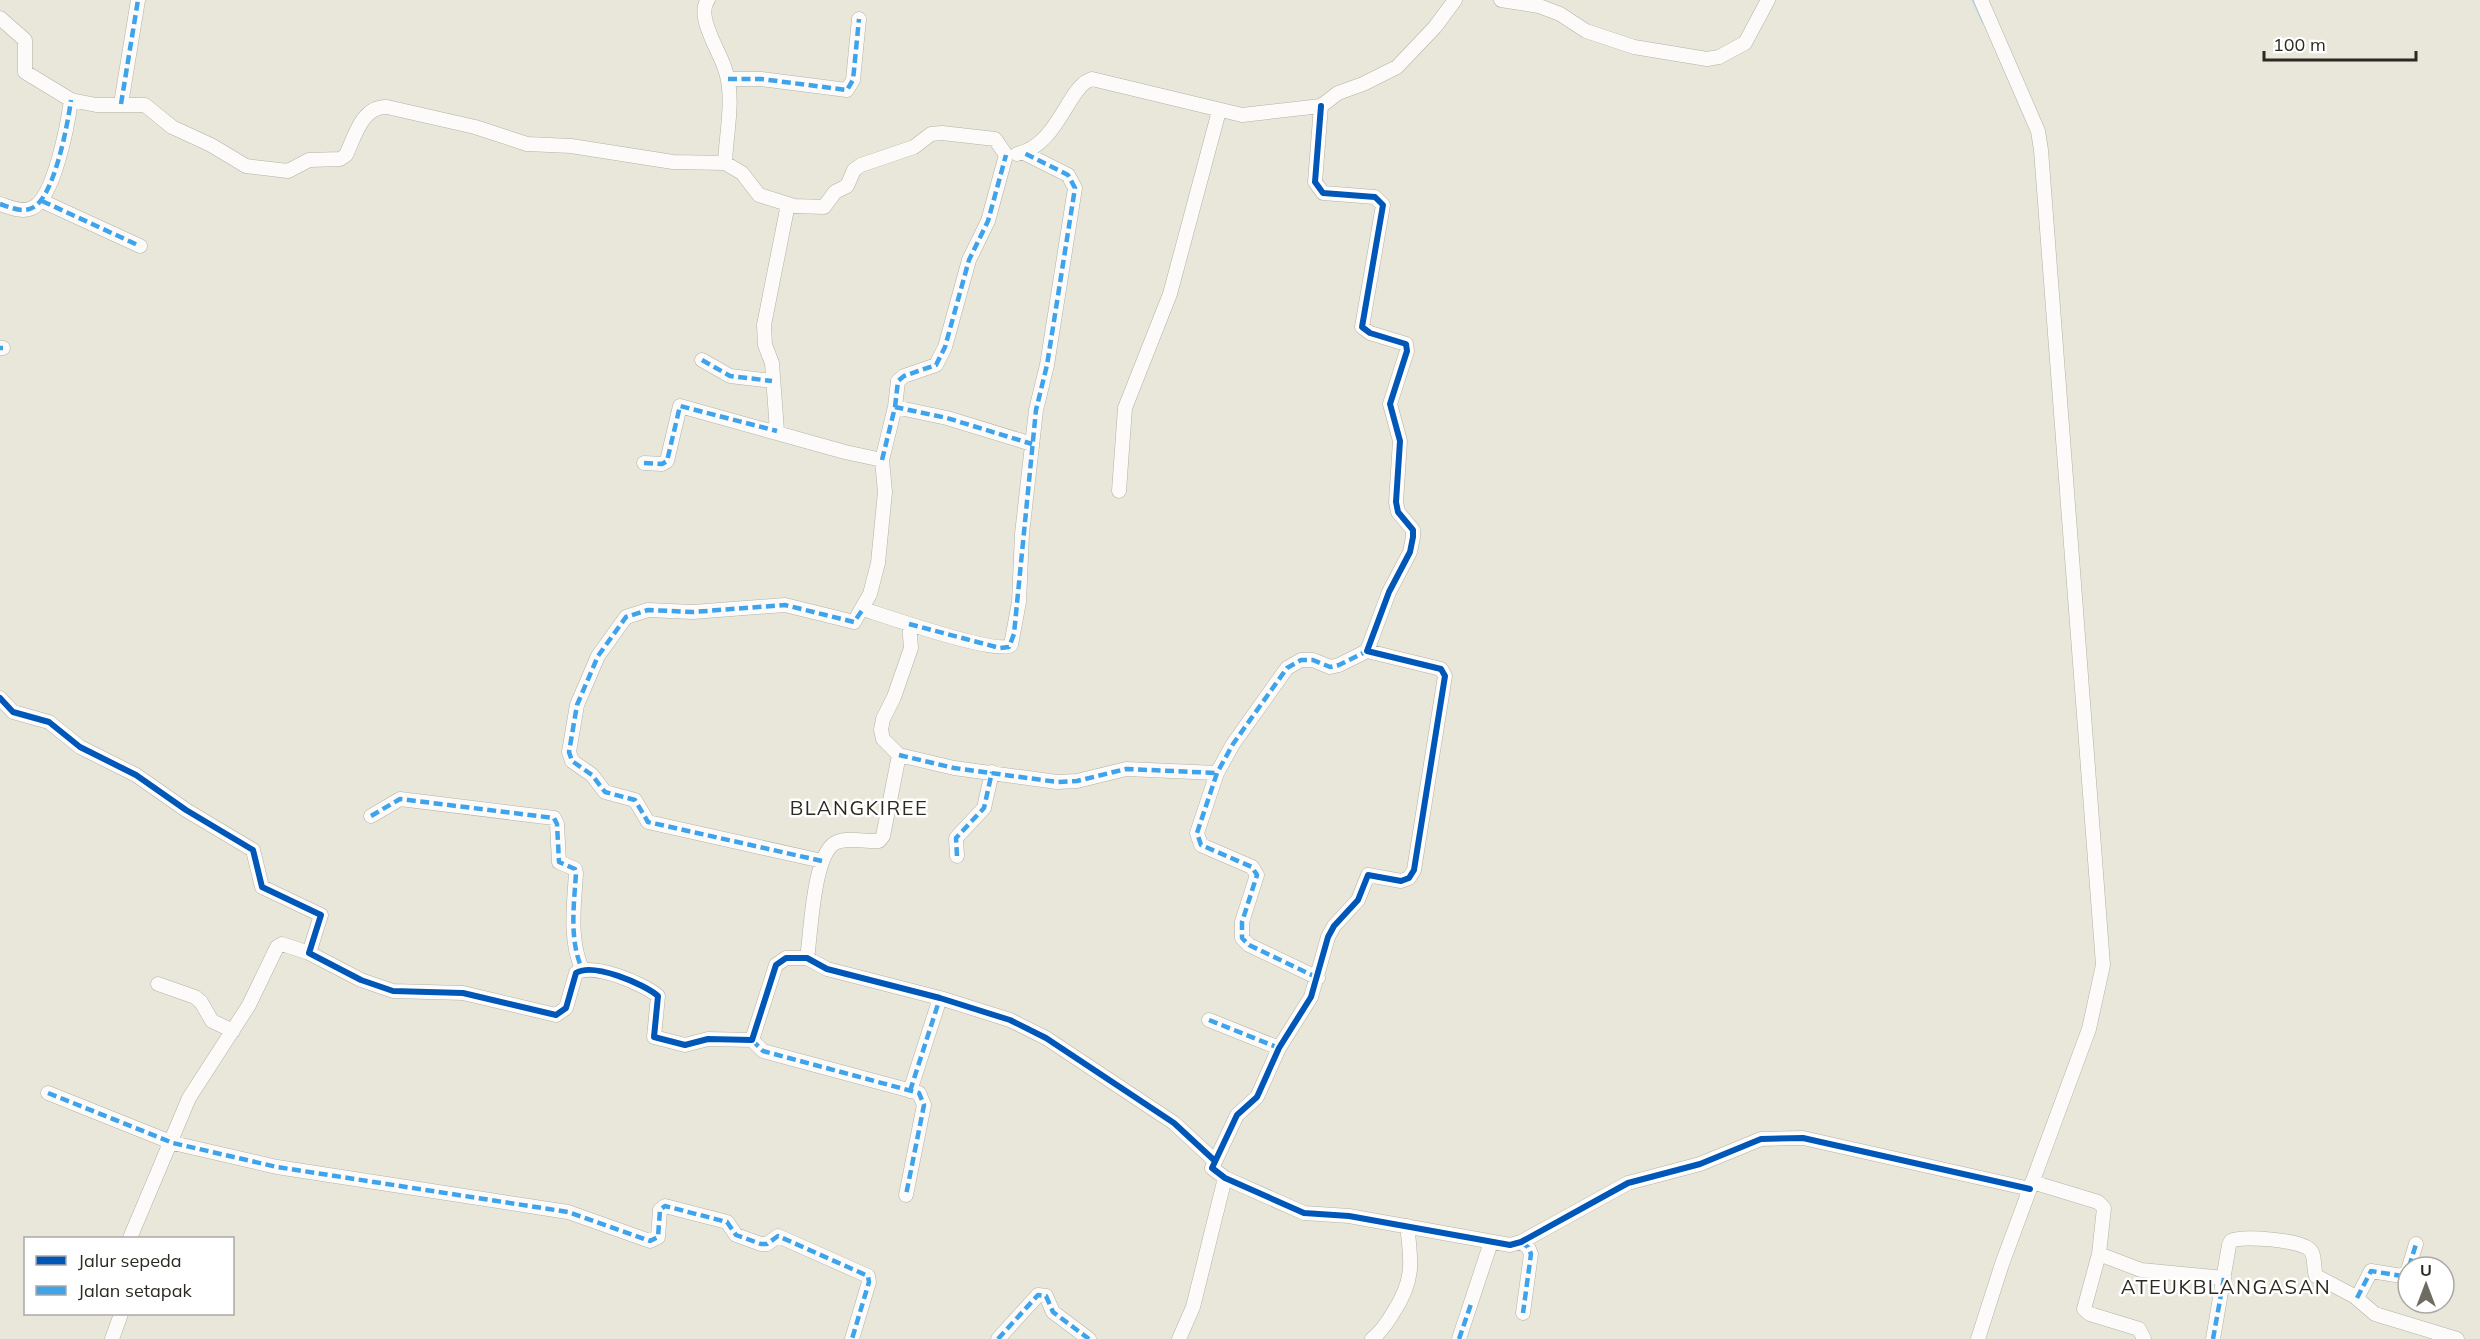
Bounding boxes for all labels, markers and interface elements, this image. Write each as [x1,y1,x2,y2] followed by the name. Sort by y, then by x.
[2264,24,2416,62] scale bar
[2273,33,2326,56] text: 100 m
[790,795,928,820] district label: BLANGKIREE
[24,1237,234,1315] legend
[78,1249,182,1272] text: Jalur sepeda
[2396,1255,2456,1315] north arrow
[2420,1260,2432,1280] text: U
[2121,1274,2331,1299] district label: ATEUKBLANGASAN
[78,1279,192,1302] text: Jalan setapak

